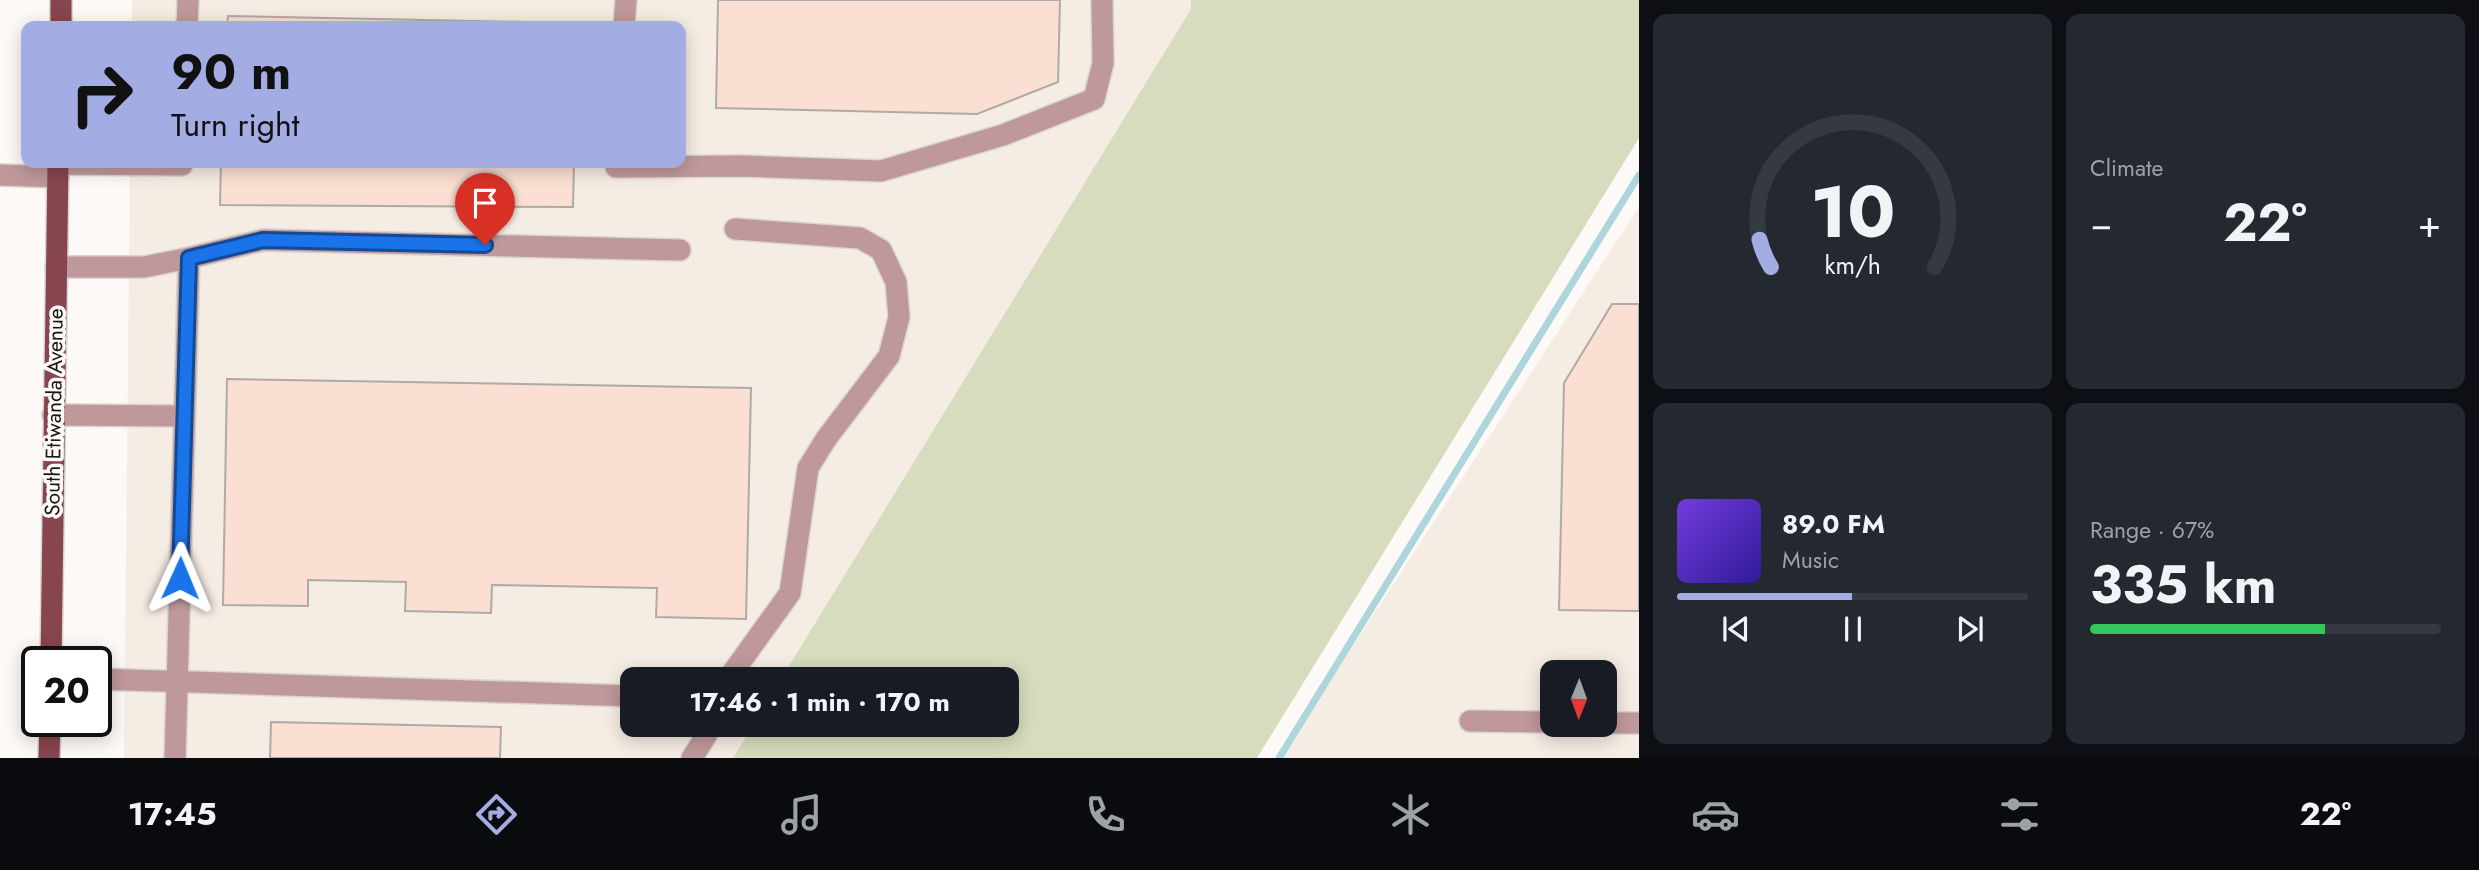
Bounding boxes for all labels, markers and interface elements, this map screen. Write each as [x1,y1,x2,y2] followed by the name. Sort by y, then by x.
[171,37,291,107] text: 90 m
[56,49,147,140] icon: right
[171,102,300,148] text: Turn right
[2090,151,2163,185] text: Climate
[1810,160,1895,265] text: 10
[455,173,515,245] pin
[466,184,504,222] icon: arrive
[2223,185,2307,261] text: 22°
[2090,196,2112,251] text: −
[2418,196,2441,251] text: +
[1824,247,1881,283] text: km/h
[37,308,71,516] street label: South Etiwanda Avenue
[1782,505,1885,543] text: 89.0 FM
[2090,513,2214,547] text: Range · 67%
[143,541,217,615] position arrow
[1782,543,1839,577] text: Music
[2090,547,2276,623] text: 335 km
[1717,610,1755,648] icon: previous
[1834,610,1872,648] icon: pause
[1951,610,1989,648] icon: next
[21,646,112,737] speed limit sign: 20
[1540,660,1617,737] north arrow
[1540,660,1617,737] map controls
[689,683,950,721] text: 17:46 · 1 min · 170 m
[472,790,521,839] icon: directions
[777,790,826,839] icon: music
[1081,790,1130,839] icon: phone
[1386,790,1435,839] icon: climate
[1691,790,1740,839] icon: car
[1995,790,2044,839] icon: filters
[128,791,217,837] text: 17:45
[2300,791,2351,837] text: 22°

